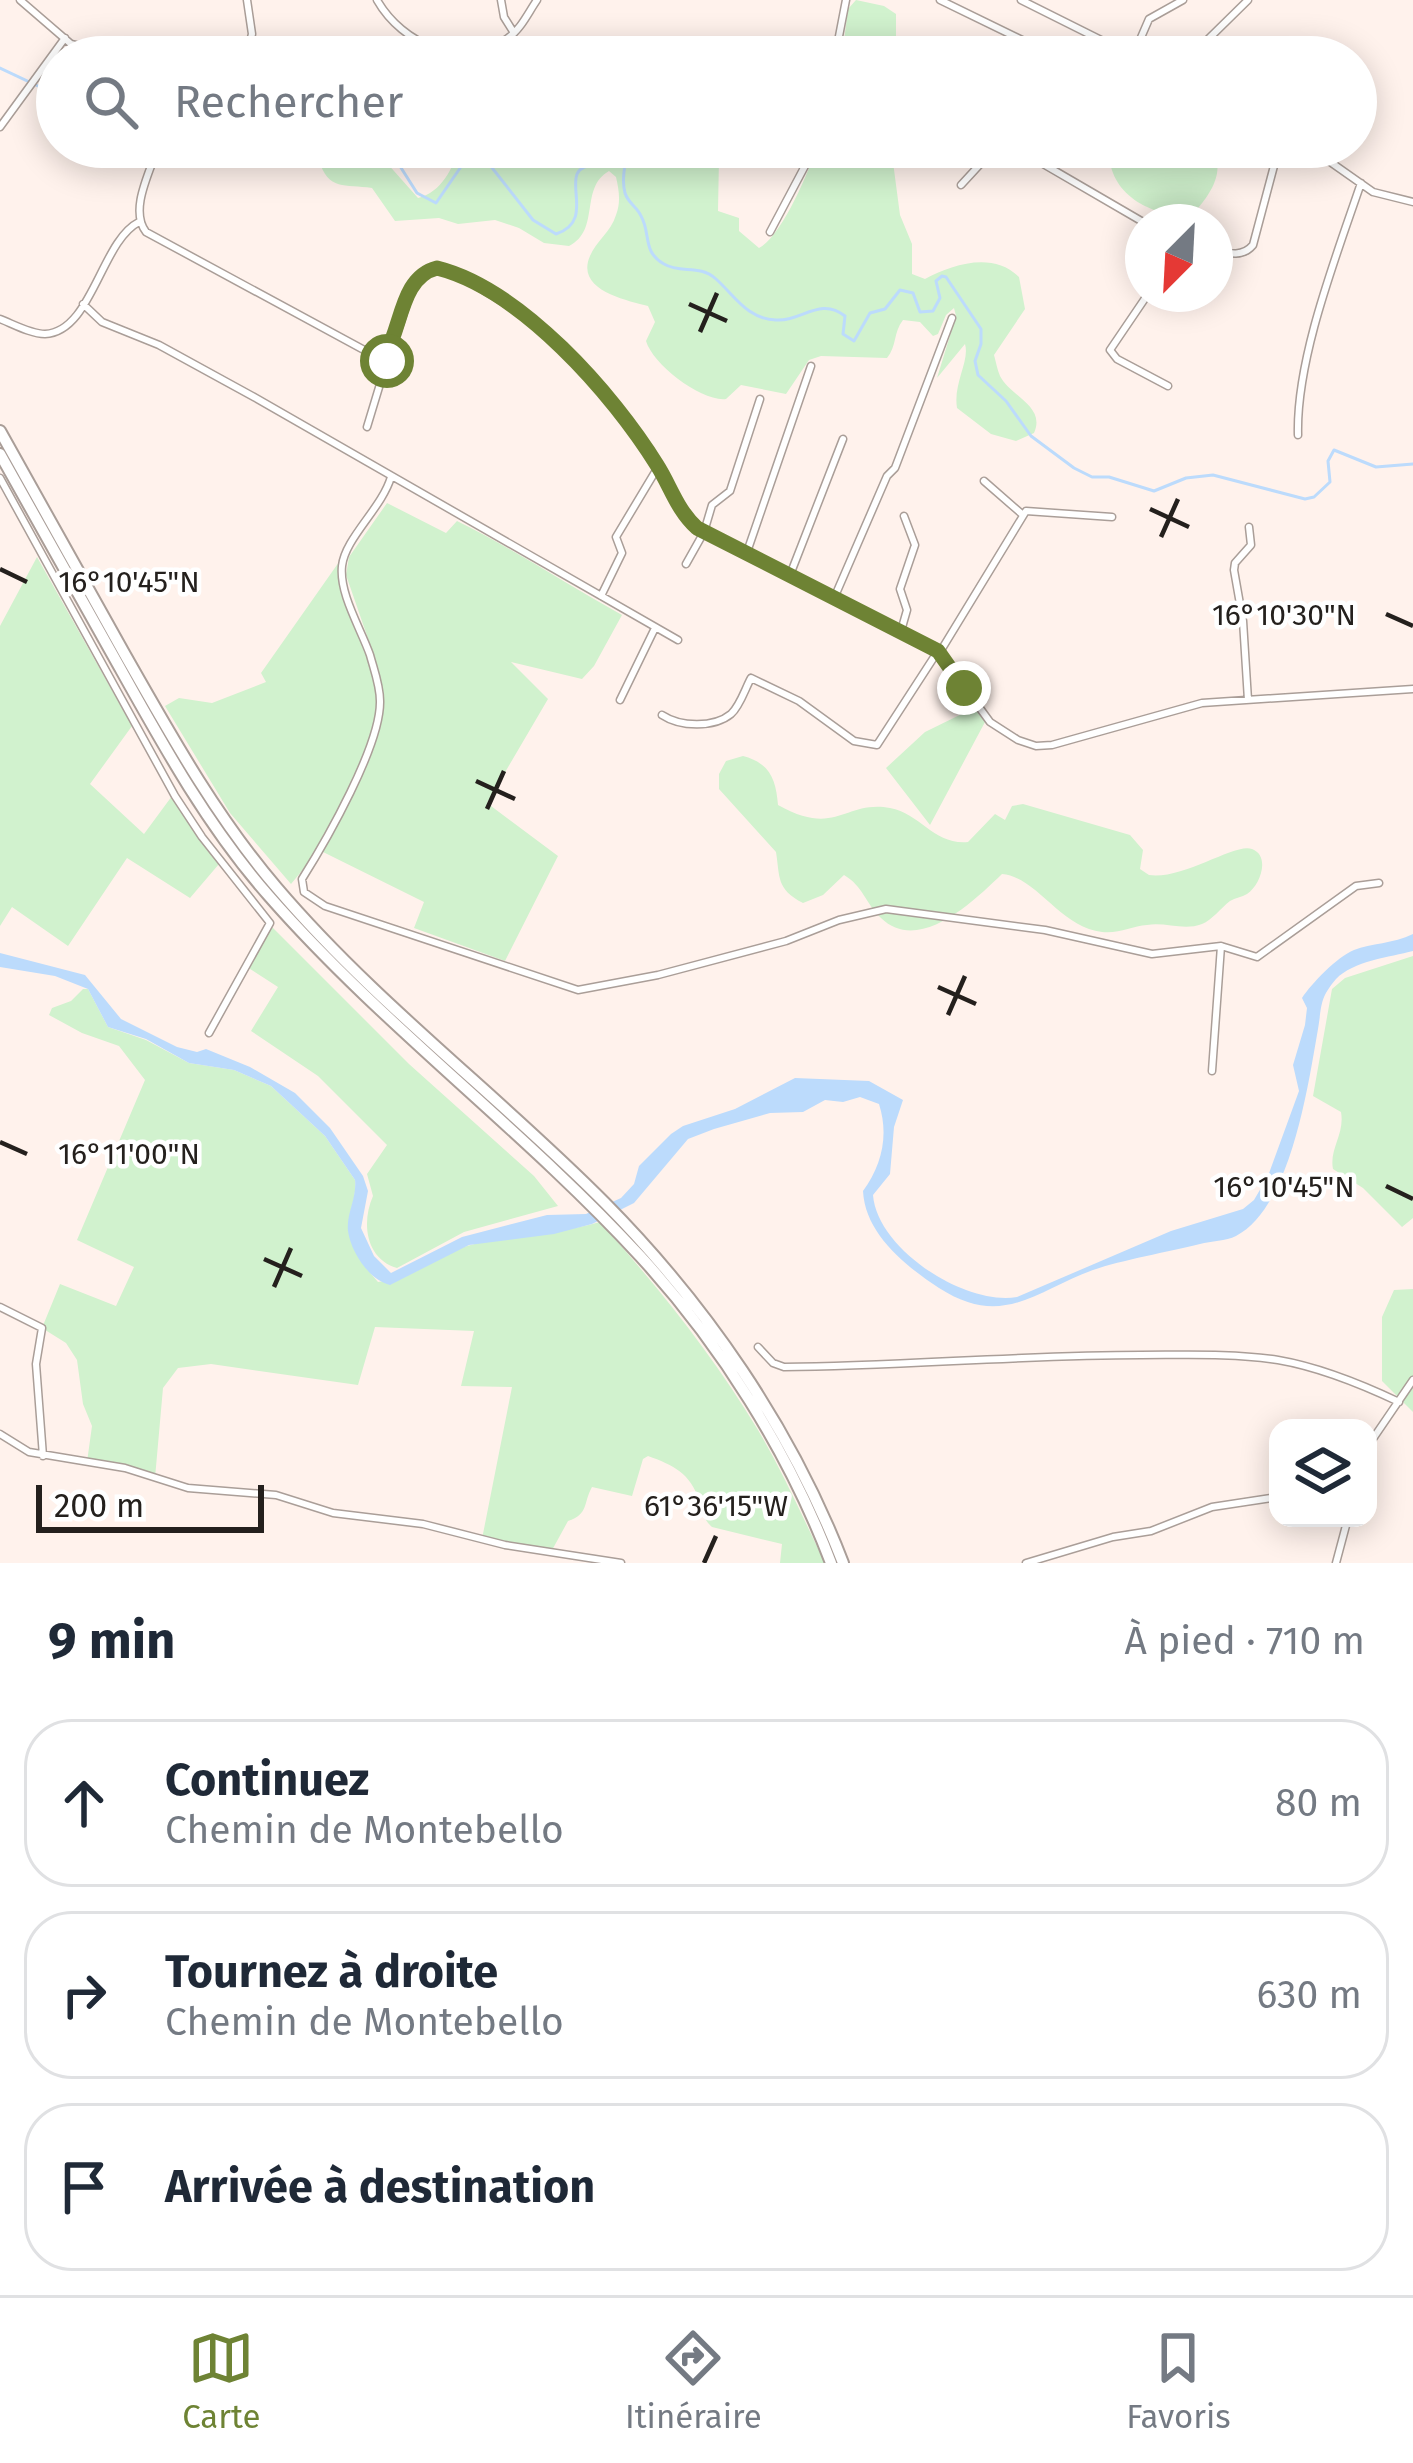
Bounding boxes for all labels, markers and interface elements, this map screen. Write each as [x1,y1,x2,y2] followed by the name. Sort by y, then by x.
[36,36,1377,168] search box
[78,69,144,135] icon: search
[174,75,403,129] text: Rechercher
[1125,204,1233,312] north arrow
[360,334,414,388] route start
[58,564,200,600] text: 16°10'45"N
[1212,597,1356,633] text: 16°10'30"N
[937,661,991,715] route end
[58,1136,200,1172] text: 16°11'00"N
[1213,1169,1355,1205] text: 16°10'45"N
[1269,1419,1377,1527] map controls
[1269,1419,1377,1527] button: layers
[36,1479,264,1532] scale bar
[54,1486,144,1526] text: 200 m
[644,1488,788,1524] text: 61°36'15"W
[48,1610,176,1672] text: 9 min
[1125,1618,1365,1664] text: À pied · 710 m
[165,1753,369,1807] text: Continuez
[51,1770,117,1836] icon: ahead
[1275,1780,1362,1826] text: 80 m
[165,1807,564,1853] text: Chemin de Montebello
[165,1945,498,1999] text: Tournez à droite
[51,1962,117,2028] icon: right
[1257,1972,1362,2018] text: 630 m
[165,1999,564,2045] text: Chemin de Montebello
[51,2154,117,2220] icon: arrive
[165,2160,595,2214] text: Arrivée à destination
[182,2325,260,2437] tab: Carte
[625,2325,762,2437] tab: Itinéraire
[1126,2325,1231,2437] tab: Favoris

